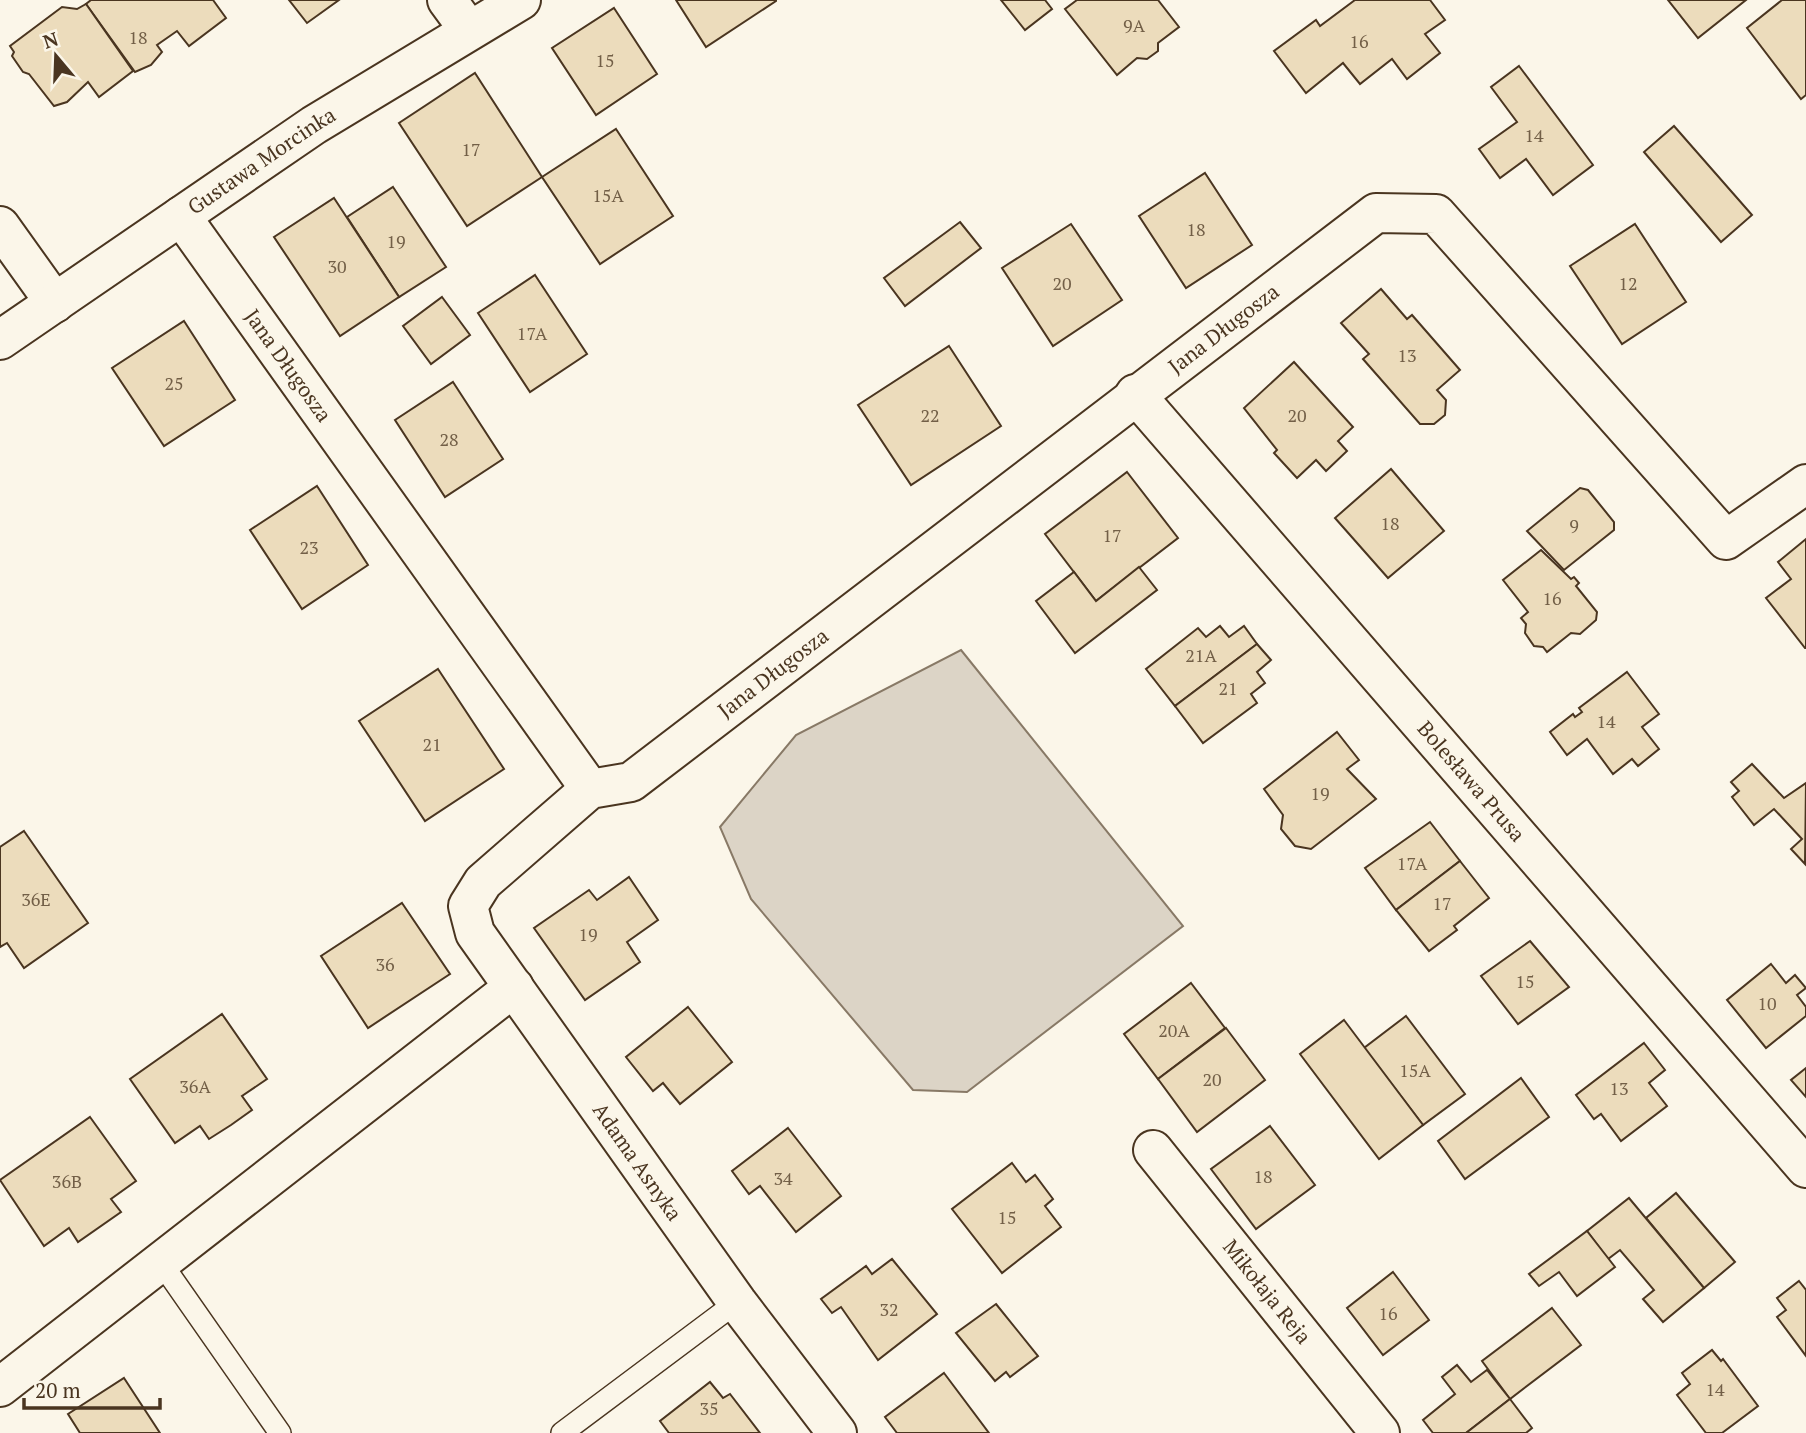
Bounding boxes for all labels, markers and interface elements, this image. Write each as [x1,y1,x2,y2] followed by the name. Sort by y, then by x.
[1123,13,1146,37] house number: 9A
[21,21,91,91] north arrow
[39,25,62,54] text: N
[128,25,148,49] house number: 18
[1349,29,1369,53] house number: 16
[595,48,615,72] house number: 15
[182,100,341,221] street label: Gustawa Morcinka
[1524,123,1544,147] house number: 14
[461,137,481,161] house number: 17
[592,183,624,207] house number: 15A
[1186,217,1206,241] house number: 18
[386,229,406,253] house number: 19
[327,254,347,278] house number: 30
[1052,271,1072,295] house number: 20
[1618,271,1638,295] house number: 12
[1162,277,1285,380] street label: Jana Długosza
[239,303,339,428] street label: Jana Długosza
[517,321,548,345] house number: 17A
[1397,343,1417,367] house number: 13
[164,371,184,395] house number: 25
[920,403,940,427] house number: 22
[1287,403,1307,427] house number: 20
[439,427,459,451] house number: 28
[1380,511,1400,535] house number: 18
[1569,513,1579,537] house number: 9
[1102,523,1122,547] house number: 17
[299,535,319,559] house number: 23
[1542,586,1562,610] house number: 16
[712,621,834,724] street label: Jana Długosza
[1185,643,1217,667] house number: 21A
[1218,676,1238,700] house number: 21
[1596,709,1616,733] house number: 14
[1412,715,1532,848] street label: Bolesława Prusa
[422,732,442,756] house number: 21
[1310,781,1330,805] house number: 19
[1397,851,1428,875] house number: 17A
[21,887,51,911] house number: 36E
[1432,891,1452,915] house number: 17
[578,922,598,946] house number: 19
[375,952,395,976] house number: 36
[1515,969,1535,993] house number: 15
[1757,991,1777,1015] house number: 10
[1158,1018,1190,1042] house number: 20A
[1399,1058,1431,1082] house number: 15A
[1202,1067,1222,1091] house number: 20
[179,1074,211,1098] house number: 36A
[1609,1076,1629,1100] house number: 13
[587,1097,689,1226] street label: Adama Asnyka
[1253,1164,1273,1188] house number: 18
[773,1166,793,1190] house number: 34
[52,1169,82,1193] house number: 36B
[997,1205,1017,1229] house number: 15
[1217,1233,1318,1350] street label: Mikołaja Reja
[879,1297,899,1321] house number: 32
[1378,1301,1398,1325] house number: 16
[24,1366,161,1410] scale bar
[35,1376,81,1404] text: 20 m
[1705,1377,1725,1401] house number: 14
[699,1396,719,1420] house number: 35

